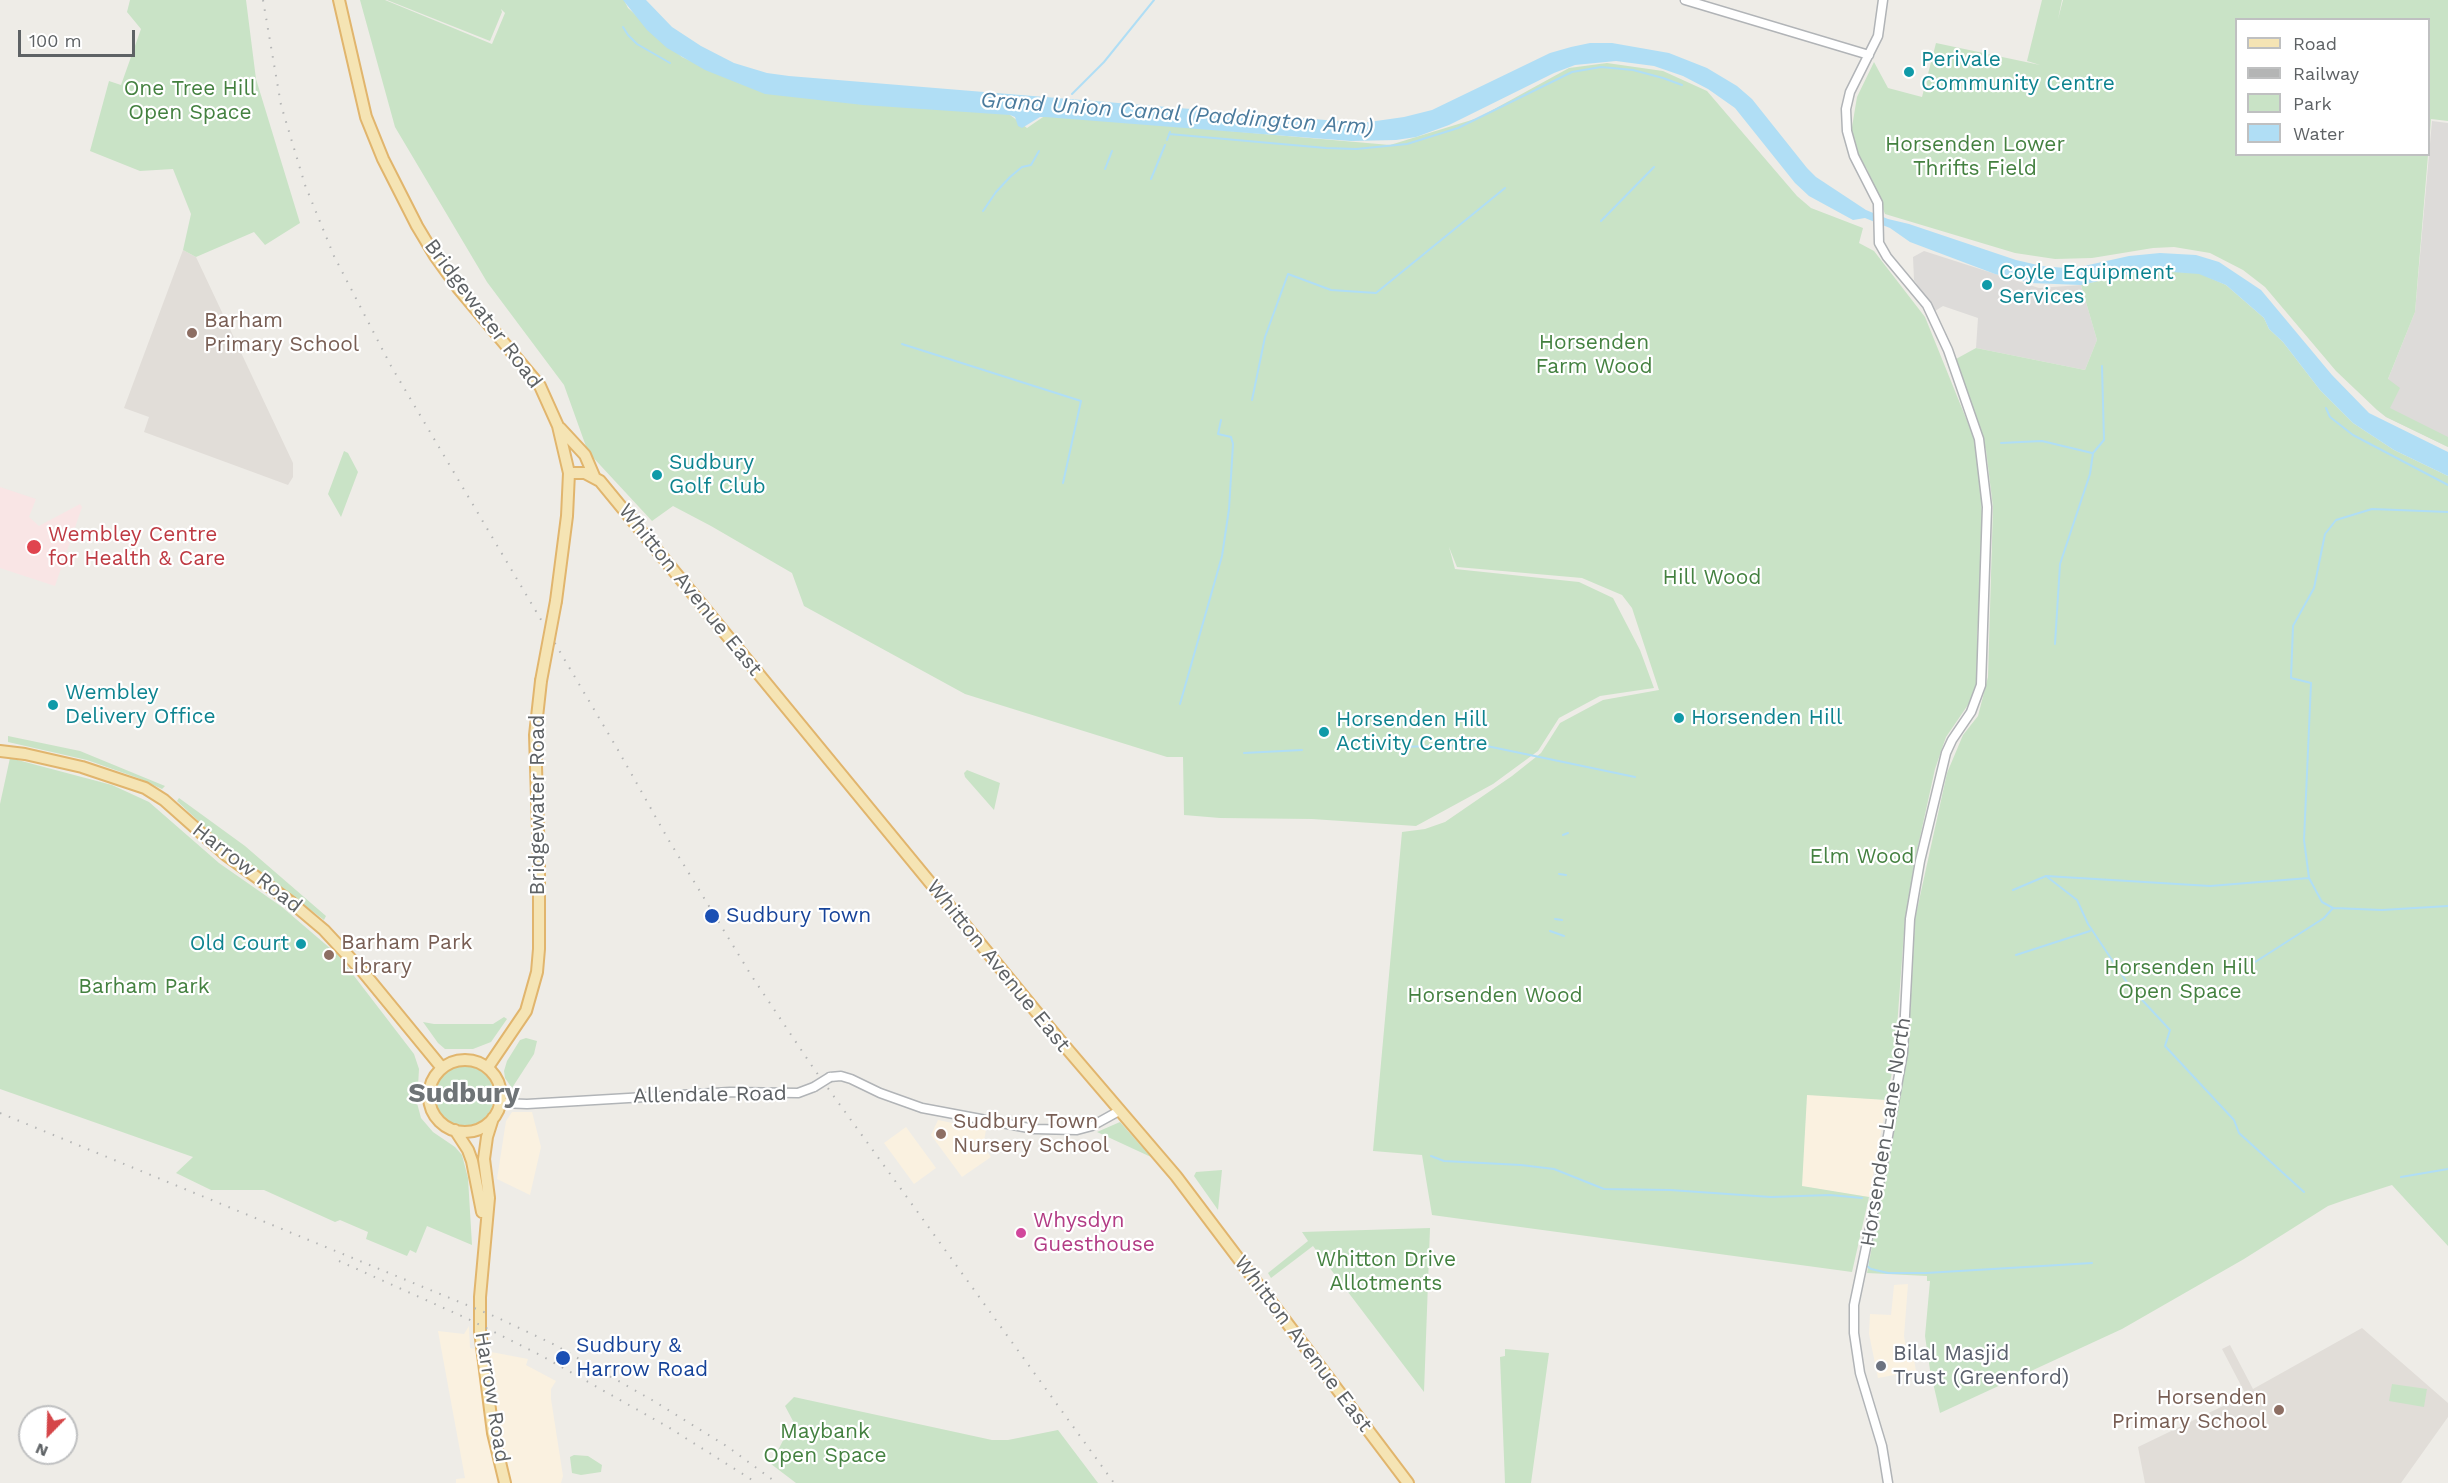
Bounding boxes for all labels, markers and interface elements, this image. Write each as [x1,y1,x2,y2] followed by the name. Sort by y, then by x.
[21,18,138,56] scale bar
[2235,18,2430,156] legend
[29,30,82,51] text: 100 m
[2293,33,2337,54] text: Road
[1921,47,2115,97] place label: Perivale Community Centre
[2293,63,2359,84] text: Railway
[1902,65,1916,79] marker: Perivale Community Centre
[124,76,256,126] park label: One Tree Hill Open Space
[980,87,1374,141] water label: Grand Union Canal (Paddington Arm)
[2293,93,2332,114] text: Park
[2293,123,2345,144] text: Water
[1885,132,2065,182] park label: Horsenden Lower Thrifts Field
[419,234,547,394] street label: Bridgewater Road
[1999,260,2174,310] place label: Coyle Equipment Services
[1980,278,1994,292] marker: Coyle Equipment Services
[204,308,359,358] place label: Barham Primary School
[185,326,199,340] marker: Barham Primary School
[1535,330,1653,380] park label: Horsenden Farm Wood
[669,450,766,500] place label: Sudbury Golf Club
[650,468,664,482] marker: Sudbury Golf Club
[613,499,767,681] street label: Whitton Avenue East
[48,522,225,572] place label: Wembley Centre for Health & Care
[25,538,43,556] marker: Wembley Centre for Health & Care
[1663,565,1761,591] park label: Hill Wood
[65,680,216,730] place label: Wembley Delivery Office
[46,698,60,712] marker: Wembley Delivery Office
[1691,705,1842,731] place label: Horsenden Hill
[1336,707,1488,757] place label: Horsenden Hill Activity Centre
[1672,711,1686,725] marker: Horsenden Hill
[525,715,551,895] street label: Bridgewater Road
[1317,725,1331,739] marker: Horsenden Hill Activity Centre
[187,817,307,919] street label: Harrow Road
[1810,844,1914,870] park label: Elm Wood
[921,875,1075,1057] street label: Whitton Avenue East
[726,903,871,929] place label: Sudbury Town
[703,907,721,925] marker: Sudbury Town
[341,930,472,980] place label: Barham Park Library
[190,931,289,957] place label: Old Court
[294,937,308,951] marker: Old Court
[322,948,336,962] marker: Barham Park Library
[2104,955,2256,1005] park label: Horsenden Hill Open Space
[78,974,210,1000] park label: Barham Park
[1407,983,1583,1009] park label: Horsenden Wood
[1855,1016,1917,1248] street label: Horsenden Lane North
[408,1078,520,1110] district label: Sudbury
[633,1081,787,1109] street label: Allendale Road
[953,1109,1109,1159] place label: Sudbury Town Nursery School
[934,1127,948,1141] marker: Sudbury Town Nursery School
[1033,1208,1155,1258] place label: Whysdyn Guesthouse
[1014,1226,1028,1240] marker: Whysdyn Guesthouse
[1316,1247,1456,1297] park label: Whitton Drive Allotments
[1228,1251,1378,1437] street label: Whitton Avenue East
[469,1330,515,1464] street label: Harrow Road
[576,1333,708,1383] place label: Sudbury & Harrow Road
[1893,1341,2069,1391] place label: Bilal Masjid Trust (Greenford)
[554,1349,572,1367] marker: Sudbury & Harrow Road
[1874,1359,1888,1373] marker: Bilal Masjid Trust (Greenford)
[2112,1385,2267,1435] place label: Horsenden Primary School
[2272,1403,2286,1417] marker: Horsenden Primary School
[18,1405,78,1465] north arrow
[763,1419,887,1469] park label: Maybank Open Space
[32,1439,51,1461] text: N

